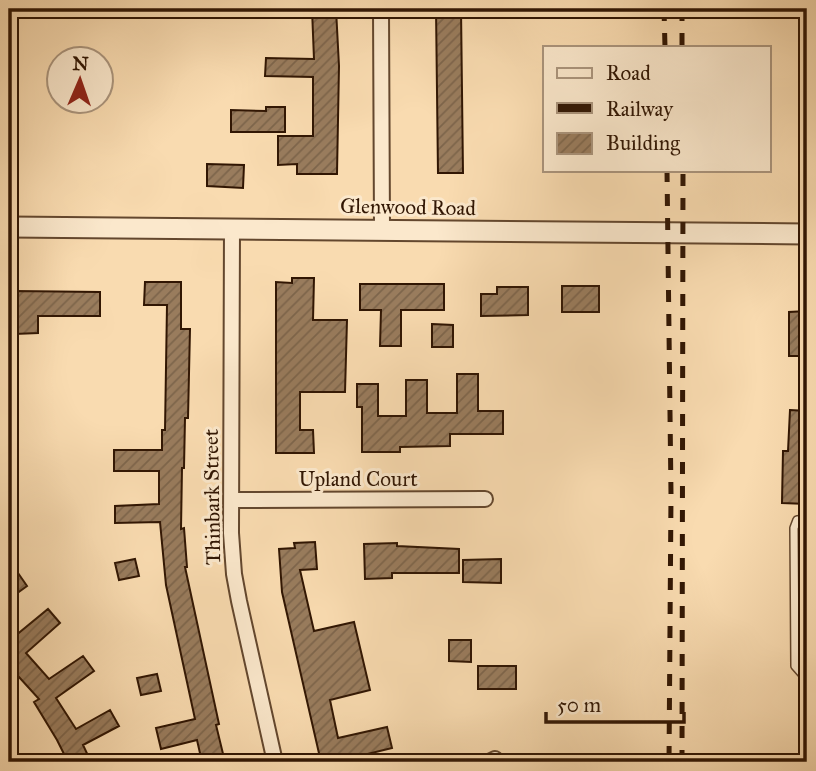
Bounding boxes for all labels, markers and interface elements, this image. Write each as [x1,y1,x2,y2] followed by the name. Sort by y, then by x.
[46,46,116,116] north arrow
[543,46,770,172] legend
[72,52,89,75] text: N
[606,60,651,86] text: Road
[606,96,674,122] text: Railway
[606,130,680,156] text: Building
[340,193,477,221] street label: Glenwood Road
[198,428,226,565] street label: Thinbark Street
[298,466,418,492] street label: Upland Court
[546,680,685,724] scale bar
[557,692,602,718] text: 50 m

